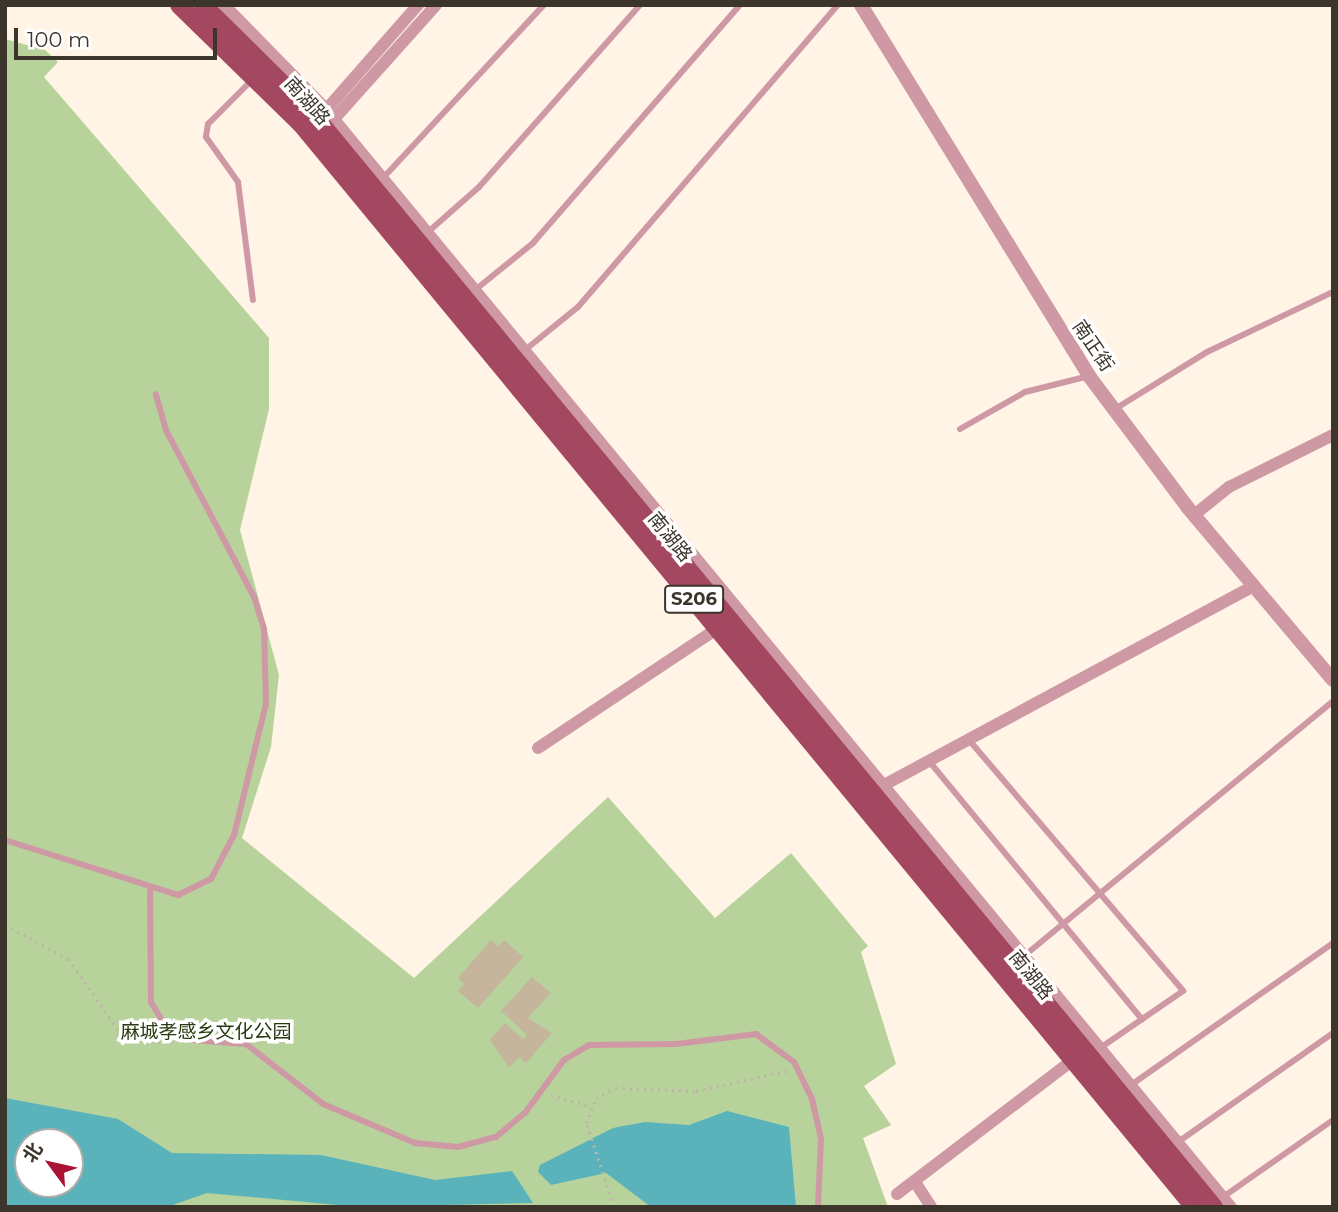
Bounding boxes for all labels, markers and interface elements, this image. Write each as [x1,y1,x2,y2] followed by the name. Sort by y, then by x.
[18,14,220,58] scale bar
[27,27,90,52] text: 100 m
[279,72,335,130] street label: 南湖路
[1068,316,1118,376] street label: 南正街
[643,508,697,566] street label: 南湖路
[662,584,726,614] road number: S206
[1004,946,1058,1004] street label: 南湖路
[121,1021,291,1043] park label: 麻城孝感乡文化公园
[14,1128,84,1198] north arrow
[18,1138,47,1167] text: 北

